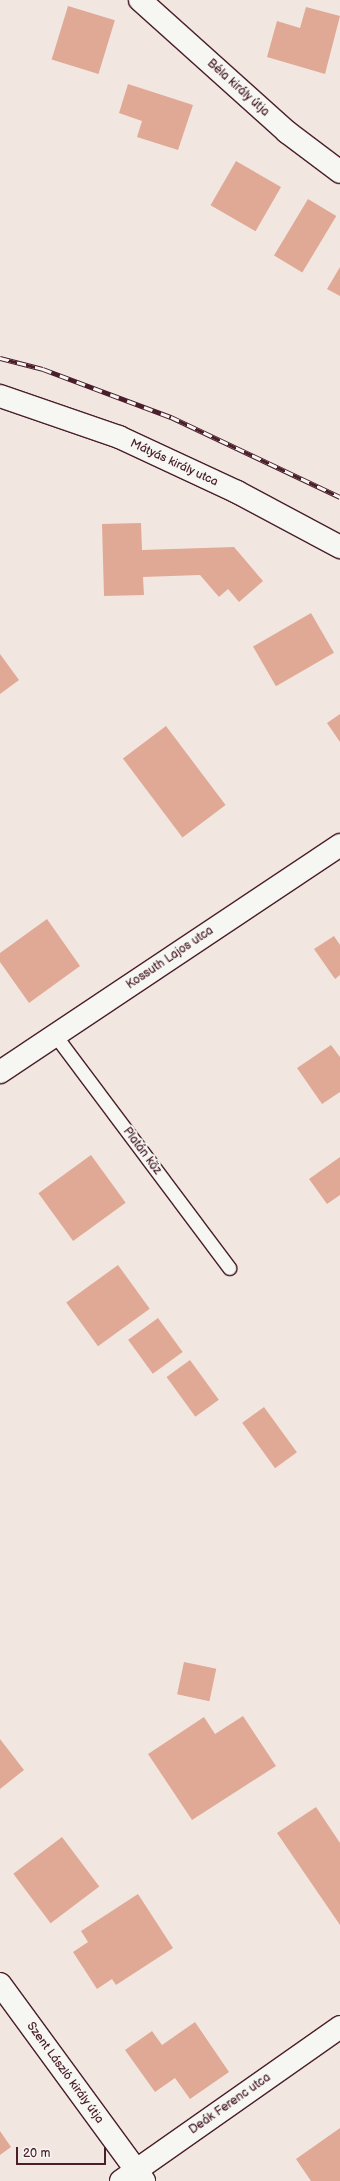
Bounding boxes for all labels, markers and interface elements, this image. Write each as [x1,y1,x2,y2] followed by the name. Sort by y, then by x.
[204,56,272,120] street label: Béla király útja
[127,436,221,490] street label: Mátyás király utca
[124,924,216,992] street label: Kossuth Lajos utca
[120,1125,164,1177] street label: Platán köz
[23,2019,107,2127] street label: Szent László király útja
[186,2070,274,2138] street label: Deák Ferenc utca
[18,2139,108,2165] scale bar
[23,2146,50,2161] text: 20 m

